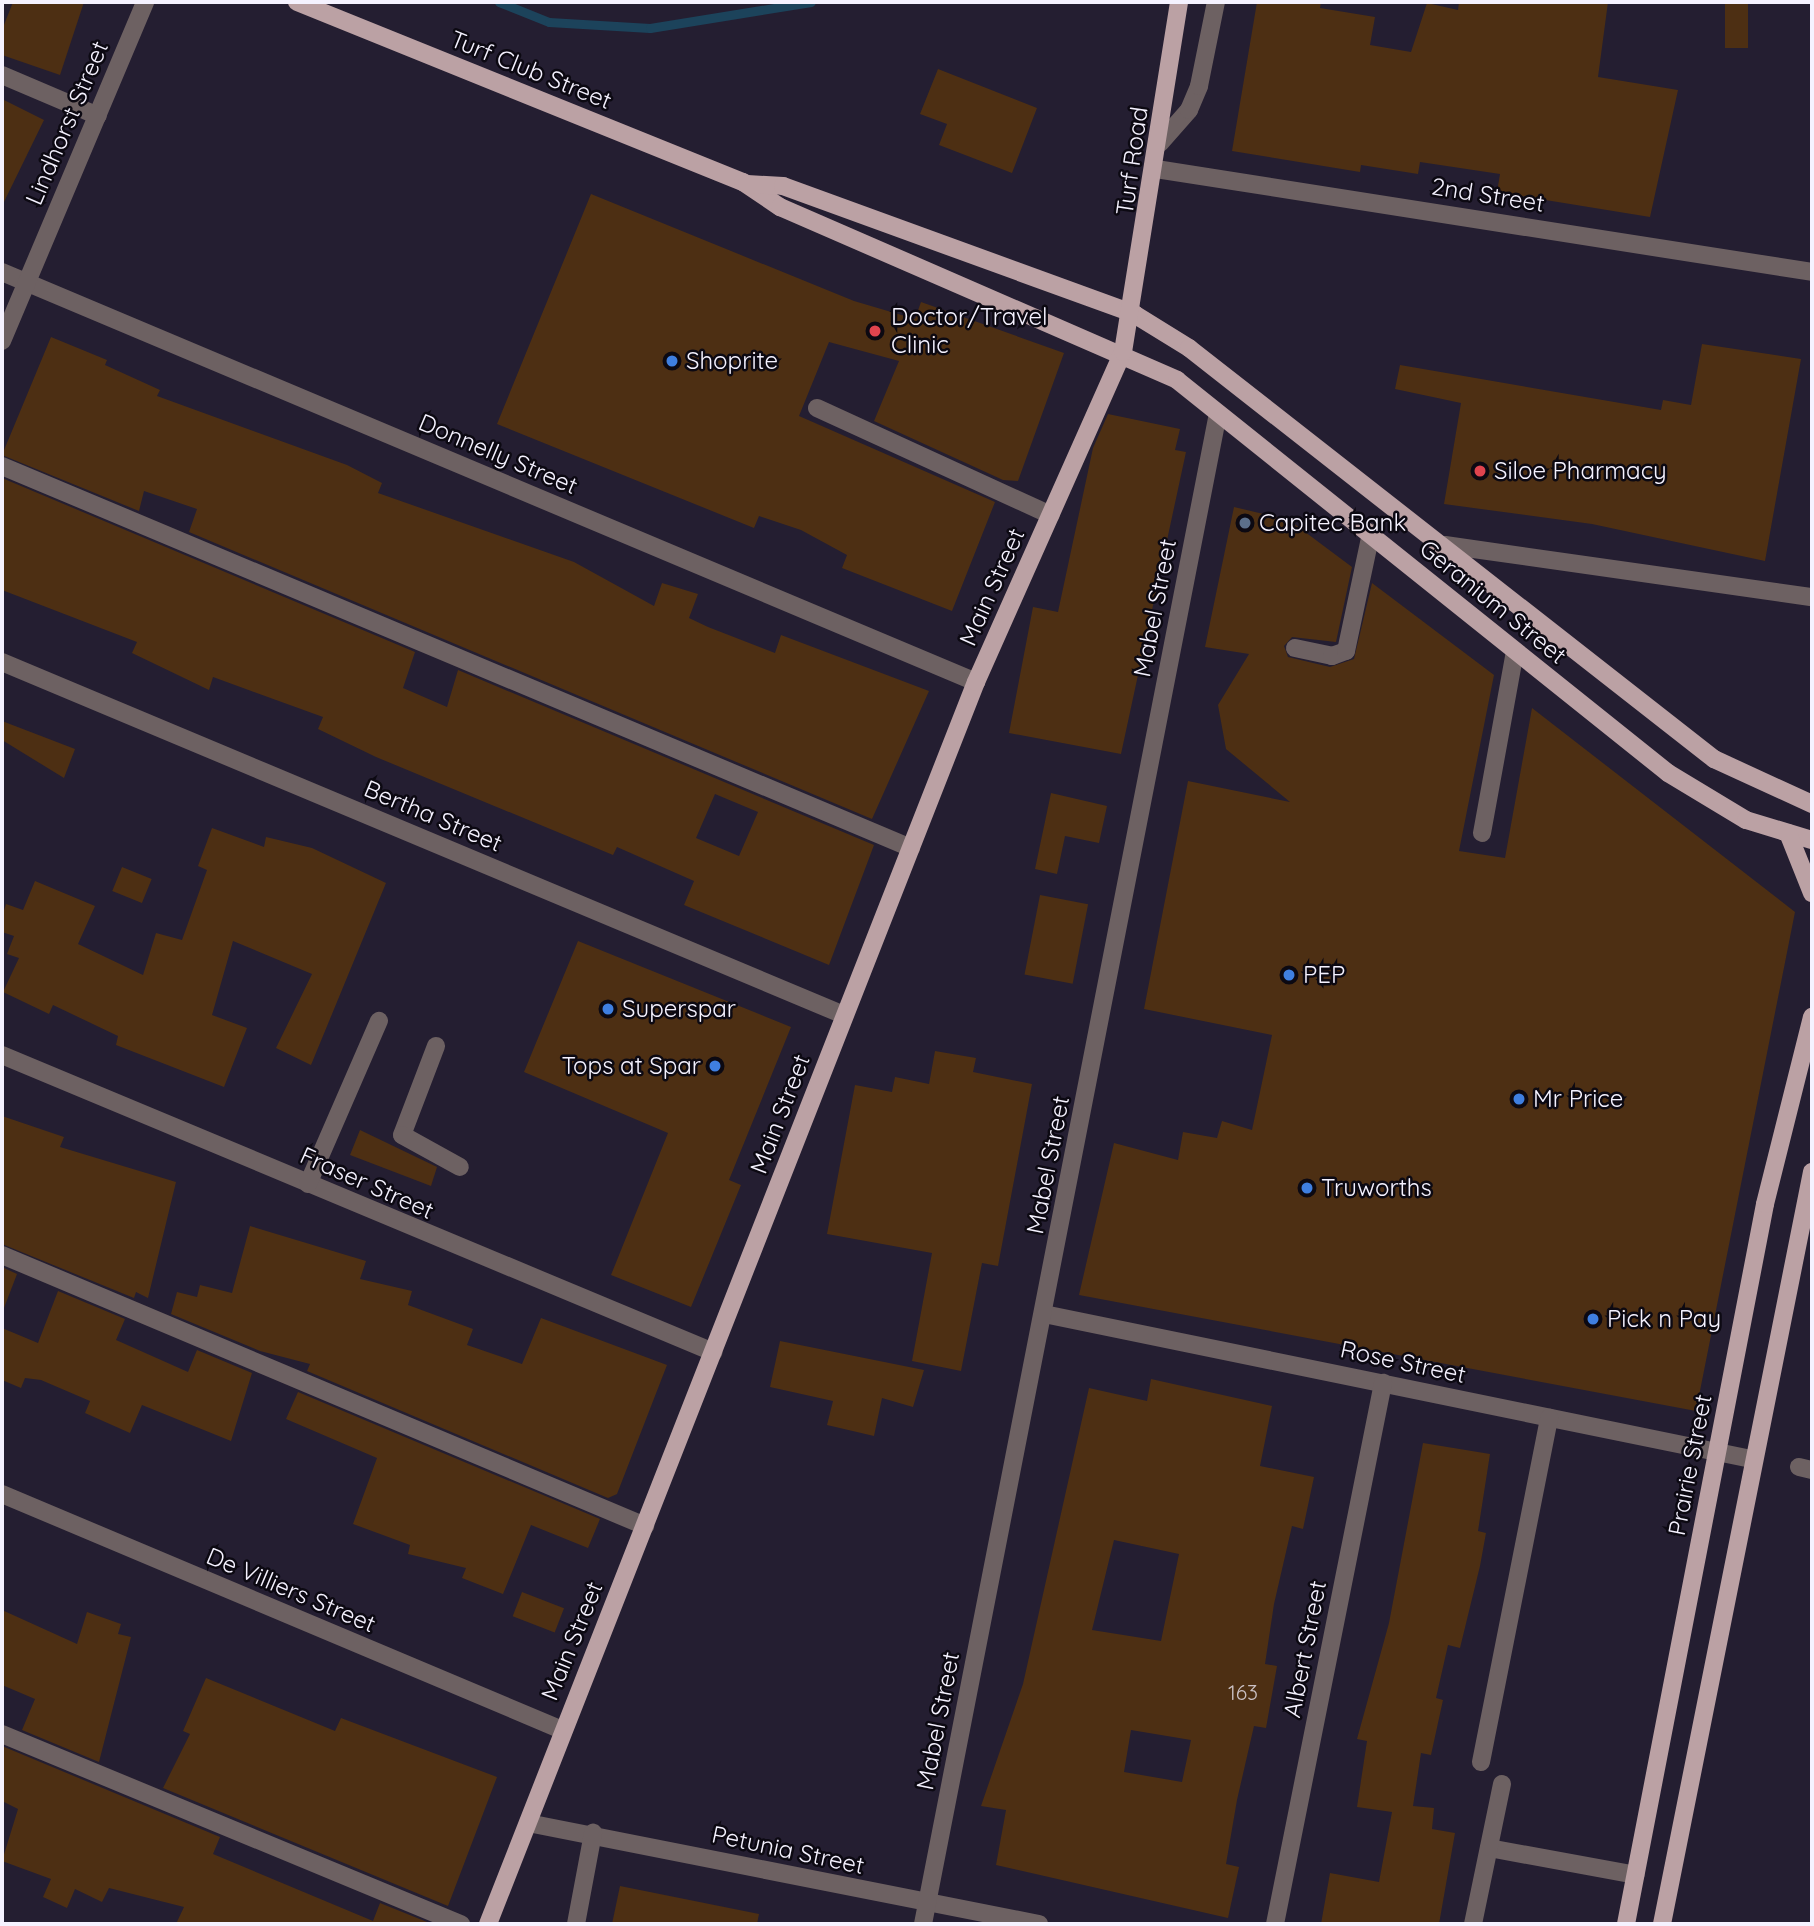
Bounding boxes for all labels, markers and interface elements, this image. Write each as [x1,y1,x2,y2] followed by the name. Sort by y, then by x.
[446,25,616,115] street label: Turf Club Street
[20,37,114,209] street label: Lindhorst Street
[1110,105,1154,217] street label: Turf Road
[1430,172,1546,218] street label: 2nd Street
[891,303,1048,359] place label: Doctor/Travel Clinic
[865,321,885,341] marker: Doctor/Travel Clinic
[686,347,778,375] place label: Shoprite
[664,353,680,369] marker: Shoprite
[414,408,582,500] street label: Donnelly Street
[1494,457,1667,485] place label: Siloe Pharmacy
[1472,463,1488,479] marker: Siloe Pharmacy
[1259,509,1406,537] place label: Capitec Bank
[1237,515,1253,531] marker: Capitec Bank
[953,524,1031,650] street label: Main Street
[1414,534,1572,670] street label: Geranium Street
[1127,536,1183,680] street label: Mabel Street
[360,774,506,858] street label: Bertha Street
[1303,961,1345,989] place label: PEP
[1281,967,1297,983] marker: PEP
[622,995,736,1023] place label: Superspar
[600,1001,616,1017] marker: Superspar
[744,1050,816,1178] street label: Main Street
[561,1052,701,1080] place label: Tops at Spar
[707,1058,723,1074] marker: Tops at Spar
[1533,1085,1623,1113] place label: Mr Price
[1511,1091,1527,1107] marker: Mr Price
[1020,1093,1076,1237] street label: Mabel Street
[296,1141,438,1225] street label: Fraser Street
[1321,1174,1432,1202] place label: Truworths
[1299,1180,1315,1196] marker: Truworths
[1607,1305,1721,1333] place label: Pick n Pay
[1585,1311,1601,1327] marker: Pick n Pay
[1338,1335,1468,1389] street label: Rose Street
[1662,1392,1718,1538] street label: Prairie Street
[202,1541,380,1639] street label: De Villiers Street
[535,1577,609,1705] street label: Main Street
[1278,1578,1332,1720] street label: Albert Street
[910,1649,966,1793] street label: Mabel Street
[1228,1679,1258,1705] house number: 163
[709,1820,867,1880] street label: Petunia Street

